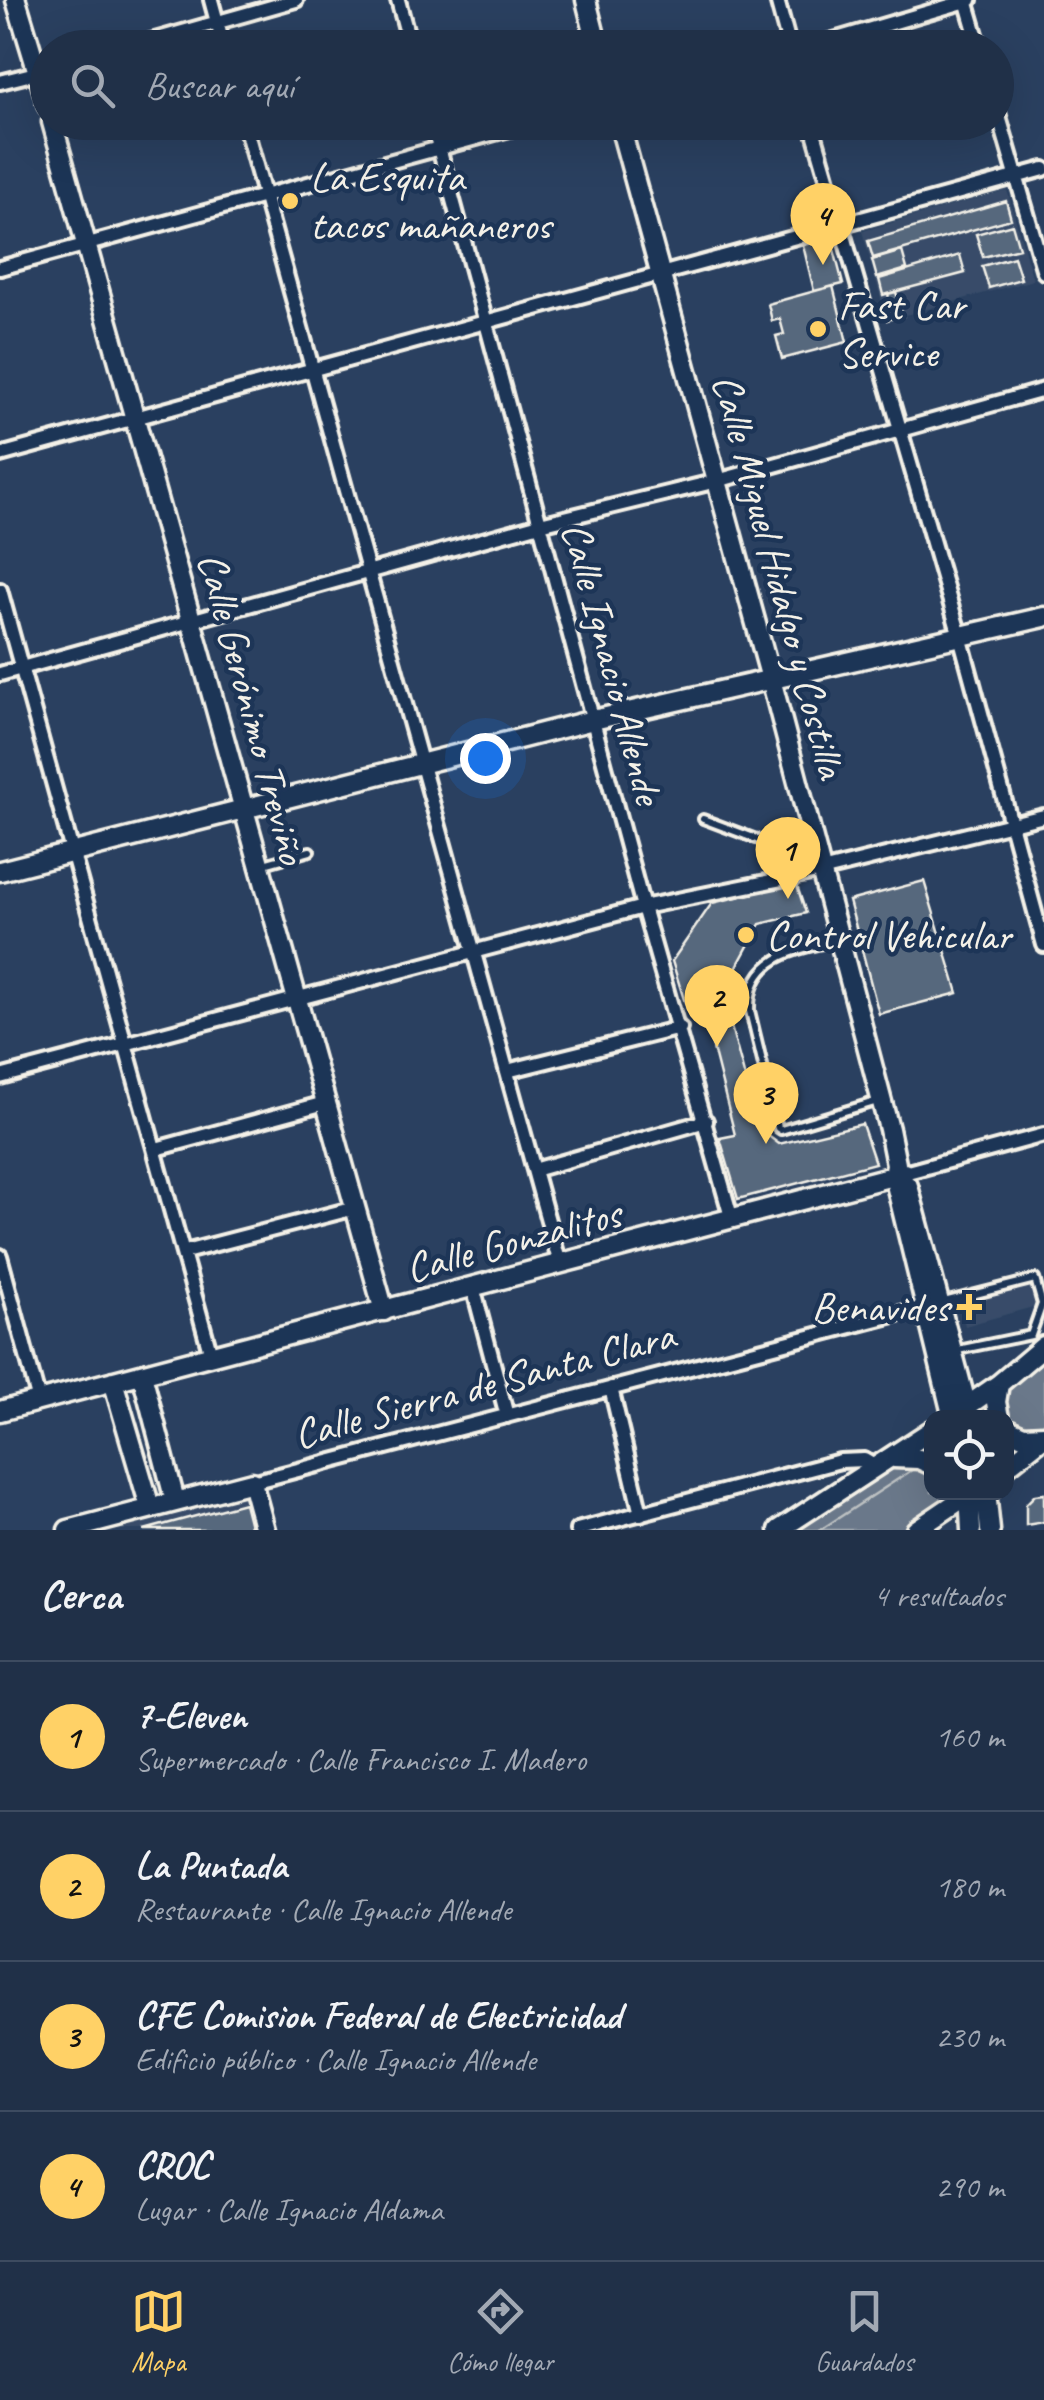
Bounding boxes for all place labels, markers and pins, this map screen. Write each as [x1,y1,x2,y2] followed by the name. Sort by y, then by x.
[310,151,555,252] place label: La Esquita tacos mañaneros
[790,182,856,265] pin: 4
[279,190,301,212] marker: La Esquita tacos mañaneros
[838,279,968,380] place label: Fast Car Service
[807,318,829,340] marker: Fast Car Service
[756,816,820,899] pin: 1
[766,909,1014,962] place label: Control Vehicular
[735,924,757,946] marker: Control Vehicular
[684,964,750,1047] pin: 2
[734,1062,798,1144] pin: 3
[812,1281,953,1334] place label: Benavides
[958,1296,980,1318] marker: Benavides

